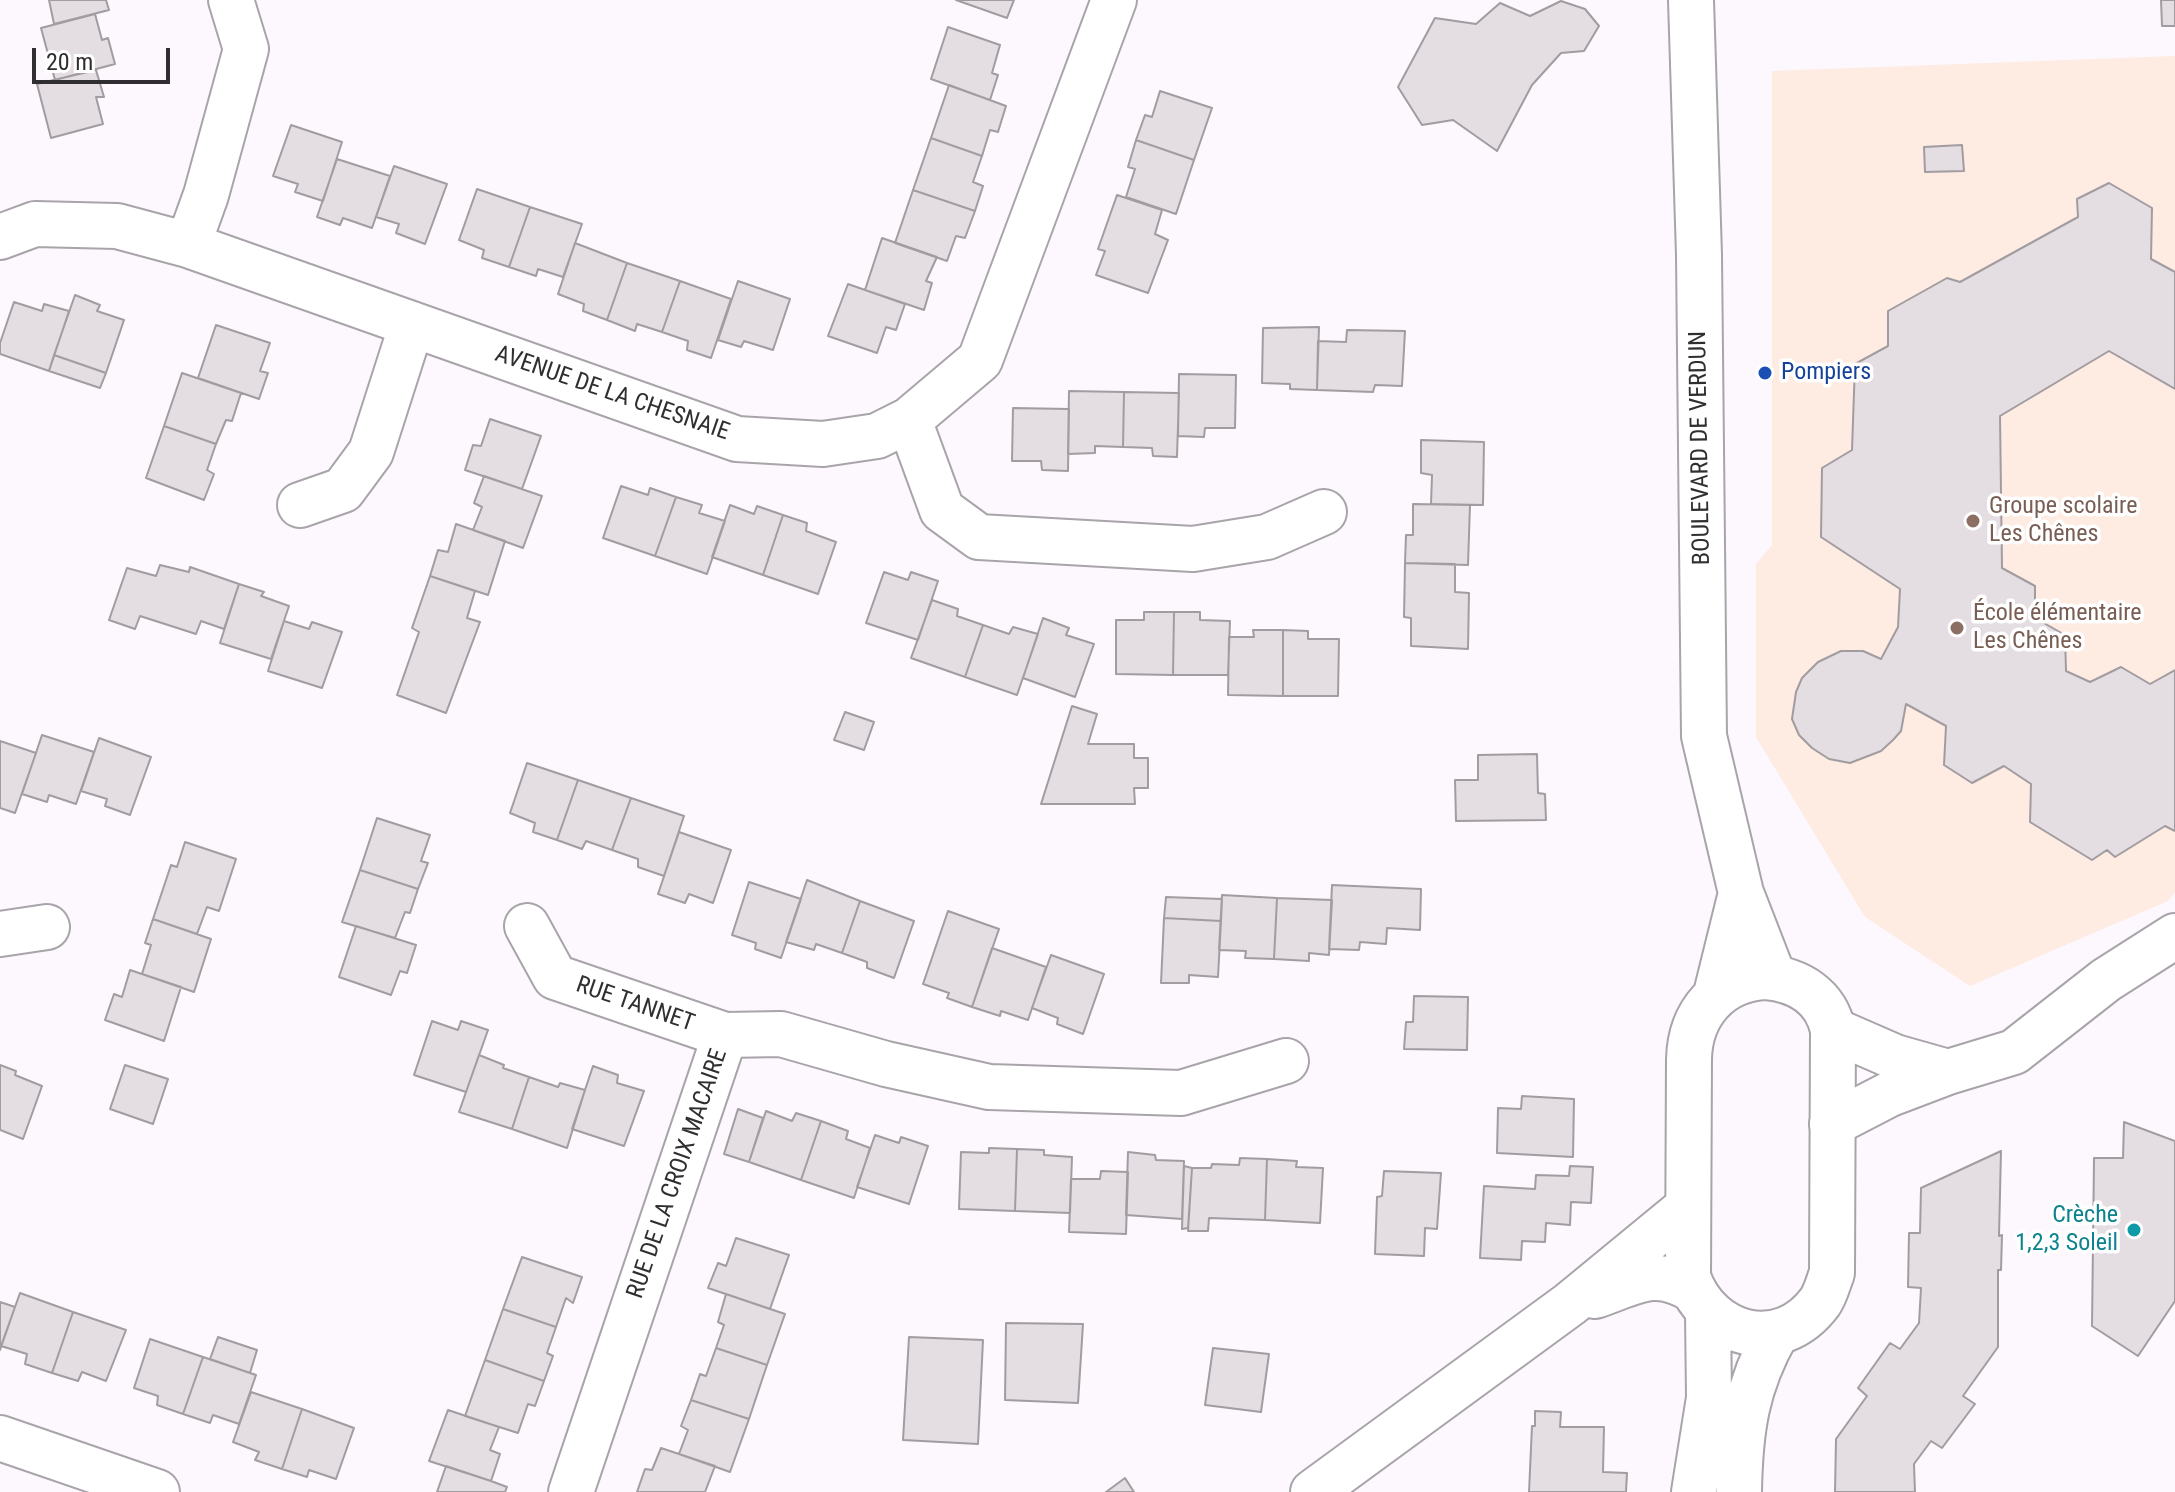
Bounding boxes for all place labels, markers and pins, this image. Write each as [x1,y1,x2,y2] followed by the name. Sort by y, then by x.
[1781,359,1871,387] place label: Pompiers
[1756,364,1774,382] marker: Pompiers
[1989,493,2137,549] place label: Groupe scolaire Les Chênes
[1964,512,1982,530] marker: Groupe scolaire Les Chênes
[1973,600,2142,656] place label: École élémentaire Les Chênes
[1948,619,1966,637] marker: École élémentaire Les Chênes
[2015,1202,2118,1258] place label: Crèche 1,2,3 Soleil
[2125,1221,2143,1239] marker: Crèche 1,2,3 Soleil

